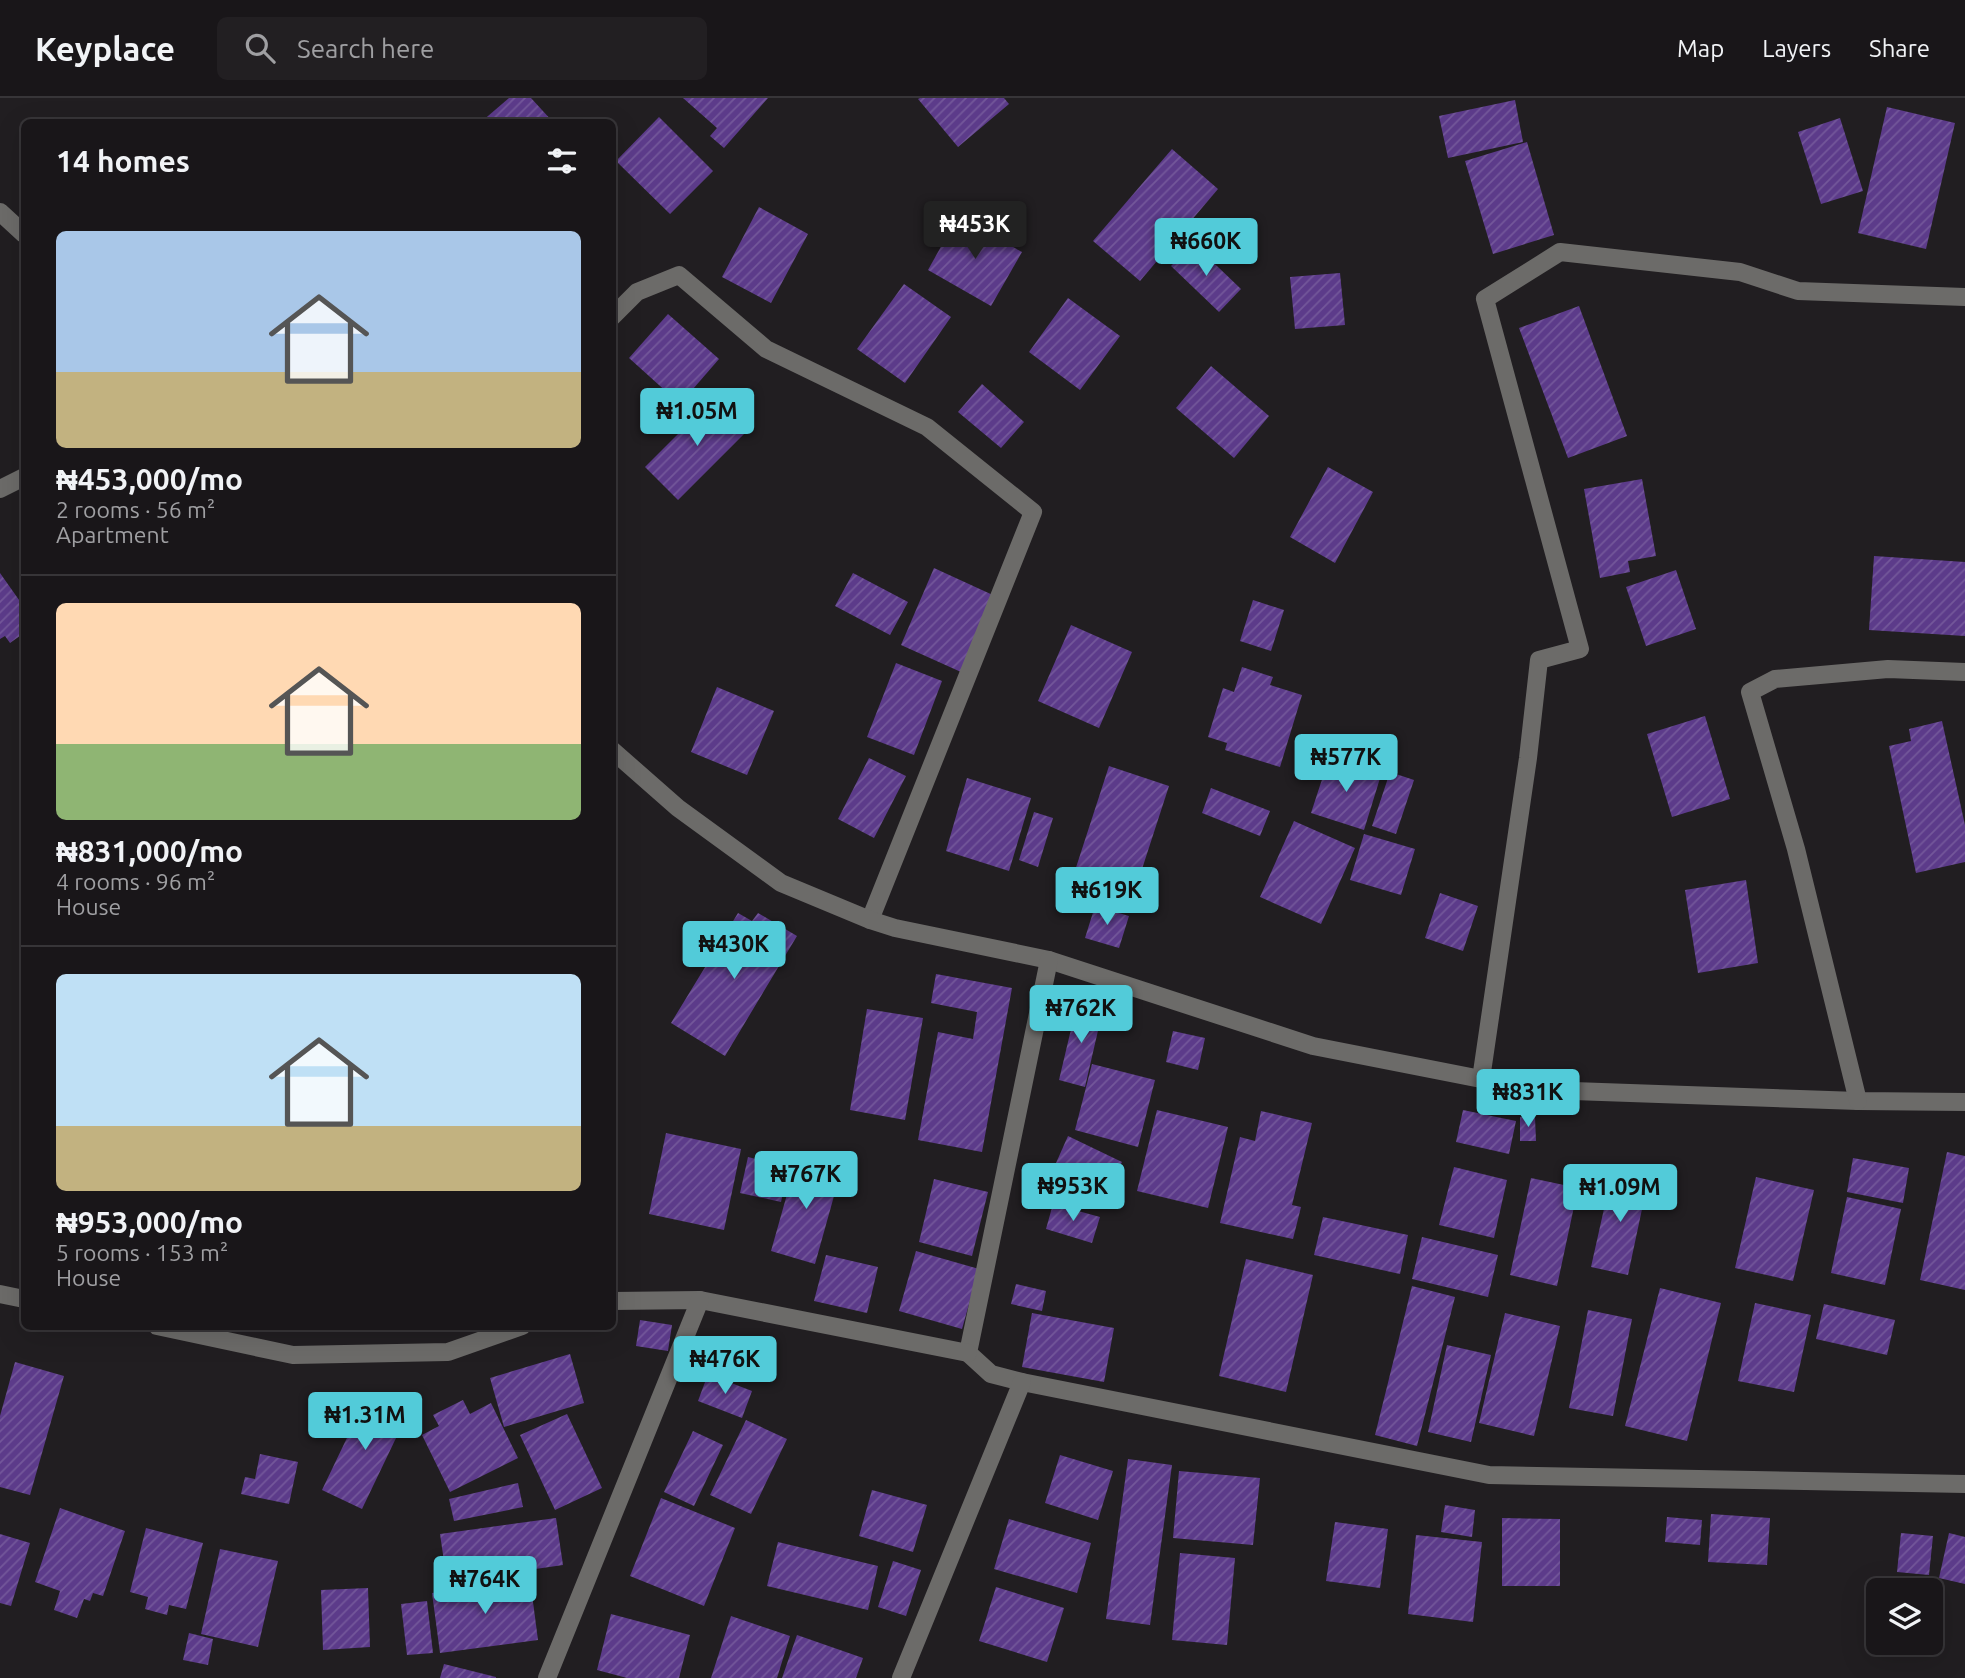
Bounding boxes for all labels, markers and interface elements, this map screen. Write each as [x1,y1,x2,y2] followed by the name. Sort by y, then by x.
[217,17,707,80] search box
[241,29,279,67] icon: search
[35,30,175,67] text: Keyplace
[297,34,434,63] text: Search here
[1677,35,1724,62] text: Map
[1762,35,1831,62] text: Layers
[1869,35,1930,62] text: Share
[543,142,581,180] icon: filters
[56,144,190,178] text: 14 homes
[926,202,1024,261] pin: ₦453K
[940,211,1010,236] text: ₦453K
[1157,218,1255,278] pin: ₦660K
[1171,228,1241,253] text: ₦660K
[256,276,382,402] icon: home
[640,388,754,448] pin: ₦1.05M
[656,398,738,423] text: ₦1.05M
[56,462,243,496] text: ₦453,000/mo
[56,497,215,522] text: 2 rooms · 56 m²
[56,522,169,547] text: Apartment
[256,648,382,774] icon: home
[1297,734,1395,794] pin: ₦577K
[1311,744,1381,769] text: ₦577K
[56,834,243,868] text: ₦831,000/mo
[1058,868,1156,927] pin: ₦619K
[56,869,215,894] text: 4 rooms · 96 m²
[1072,877,1142,902] text: ₦619K
[56,894,121,919] text: House
[685,922,783,981] pin: ₦430K
[699,931,769,956] text: ₦430K
[1032,986,1130,1045] pin: ₦762K
[1046,995,1116,1020] text: ₦762K
[256,1019,382,1145] icon: home
[1479,1070,1577,1129] pin: ₦831K
[1493,1079,1563,1104] text: ₦831K
[757,1152,855,1211] pin: ₦767K
[771,1161,841,1186] text: ₦767K
[1024,1164,1122,1223] pin: ₦953K
[1563,1164,1677,1224] pin: ₦1.09M
[1038,1173,1108,1198] text: ₦953K
[1579,1174,1661,1199] text: ₦1.09M
[56,1205,243,1239] text: ₦953,000/mo
[56,1240,228,1265] text: 5 rooms · 153 m²
[56,1265,121,1290] text: House
[676,1336,774,1396] pin: ₦476K
[690,1346,760,1371] text: ₦476K
[308,1392,422,1452] pin: ₦1.31M
[324,1402,406,1427] text: ₦1.31M
[436,1556,534,1616] pin: ₦764K
[450,1566,520,1591] text: ₦764K
[1866,1578,1943,1655] map controls
[1866,1578,1943,1655] button: layers

